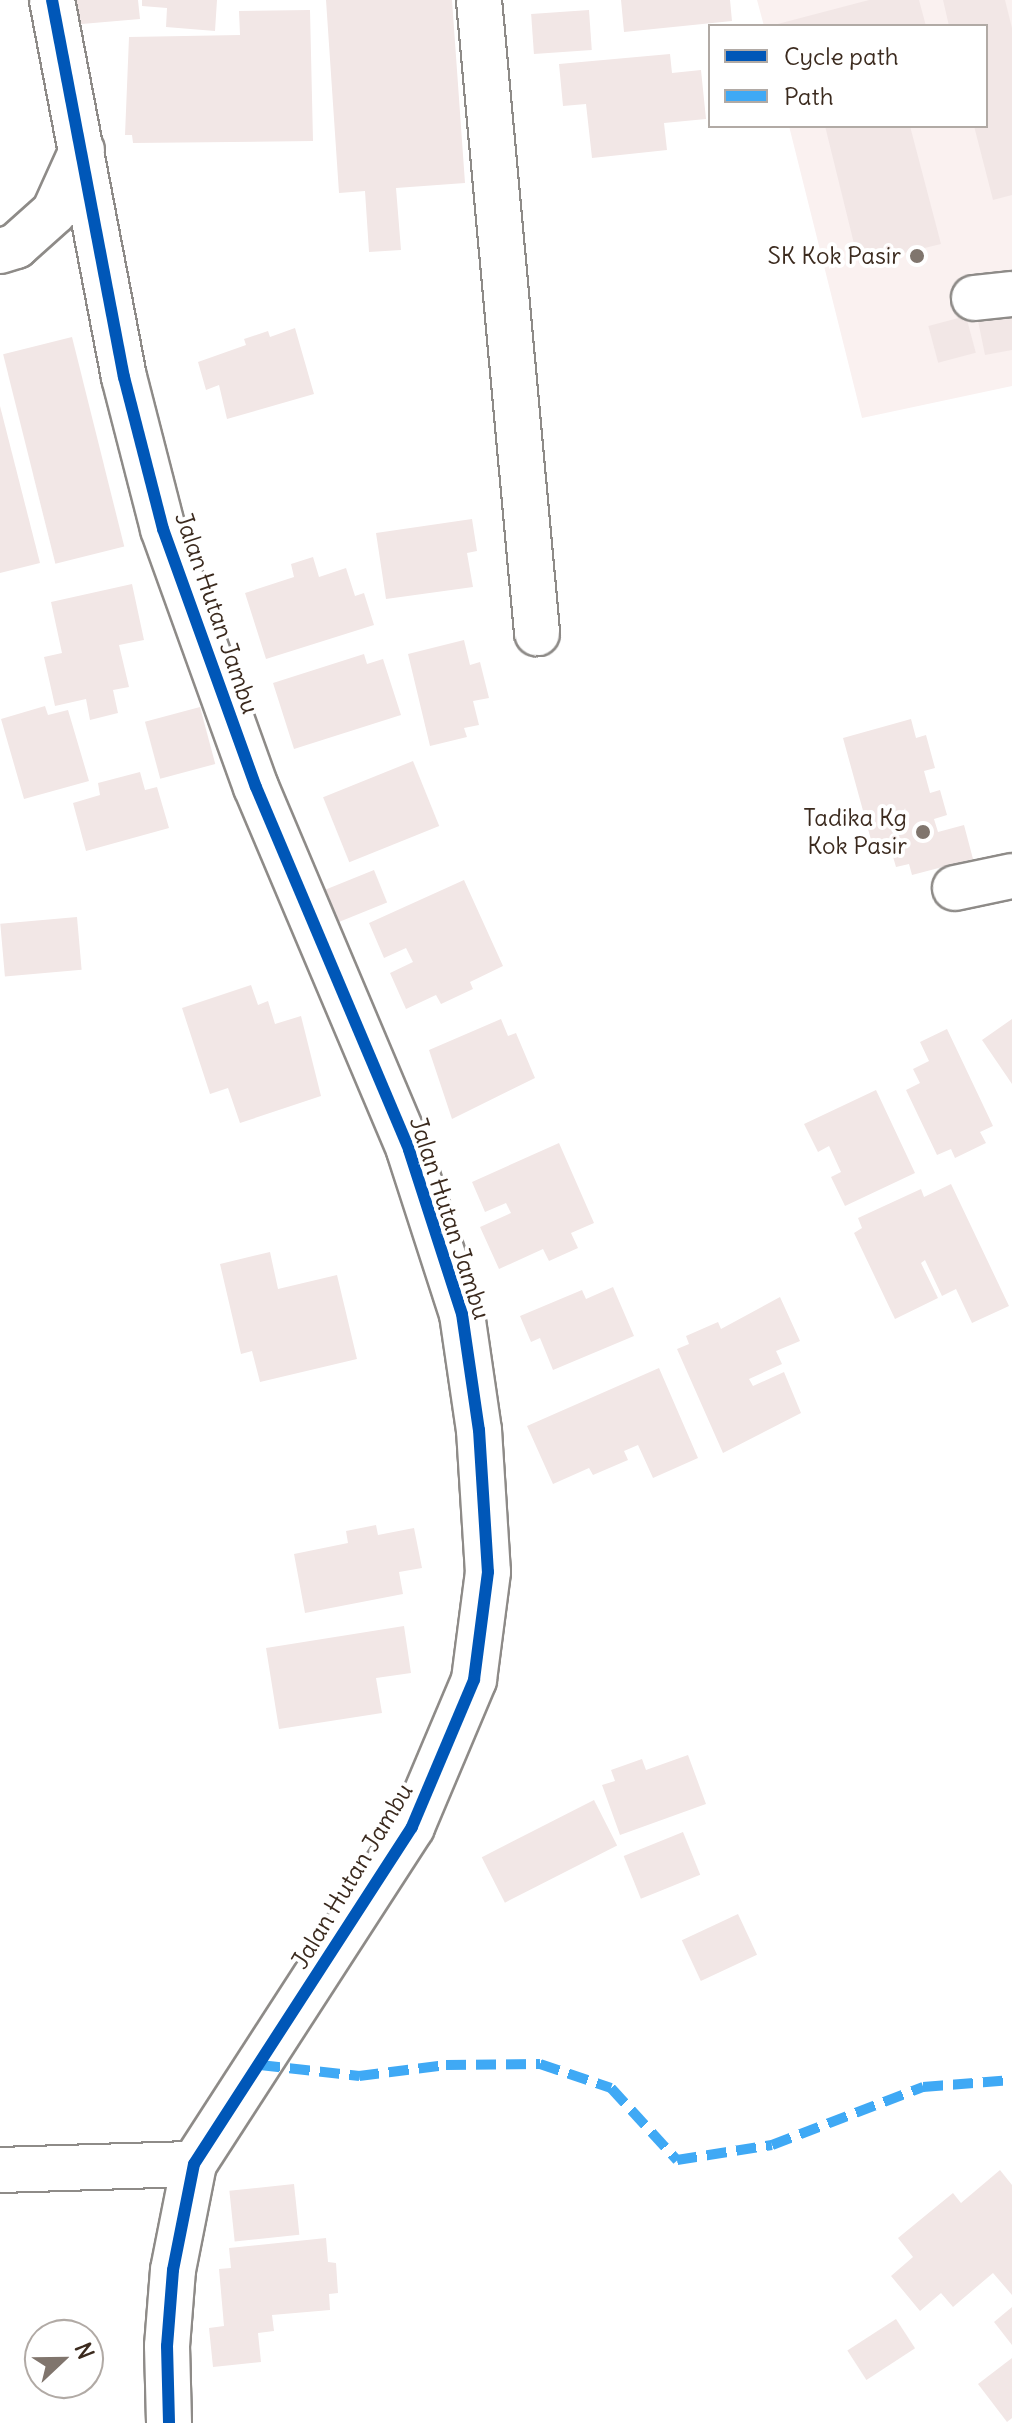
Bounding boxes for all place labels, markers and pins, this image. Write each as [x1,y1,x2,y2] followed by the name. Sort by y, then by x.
[767,242,901,270] place label: SK Kok Pasir
[908,247,926,265] marker: SK Kok Pasir
[803,804,907,860] place label: Tadika Kg Kok Pasir
[914,823,932,841] marker: Tadika Kg Kok Pasir

